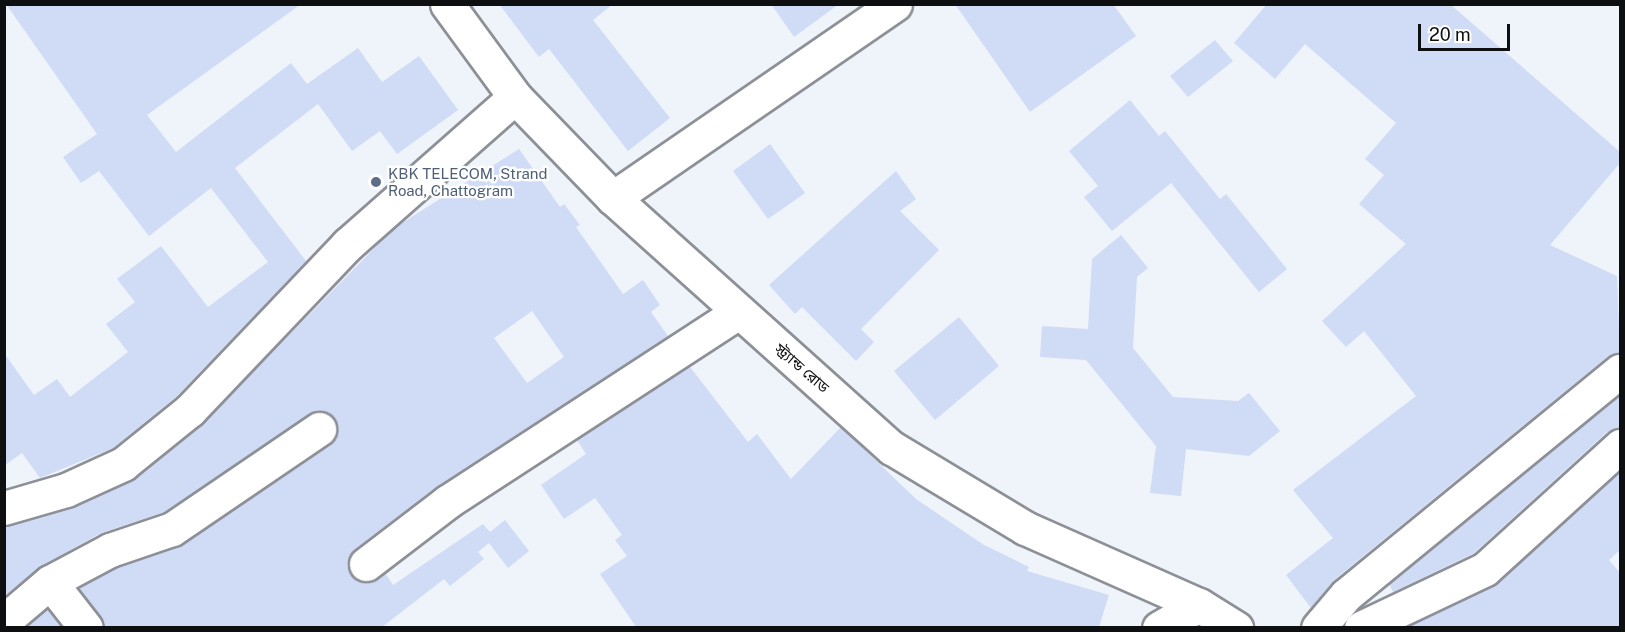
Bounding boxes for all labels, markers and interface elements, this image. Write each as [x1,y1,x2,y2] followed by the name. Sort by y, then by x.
[1421,12,1512,50] scale bar
[1429,24,1471,45] text: 20 m
[388,164,547,199] place label: KBK TELECOM, Strand Road, Chattogram
[369,175,383,189] marker: KBK TELECOM, Strand Road, Chattogram
[771,340,833,396] street label: স্ট্র্যান্ড রোড

